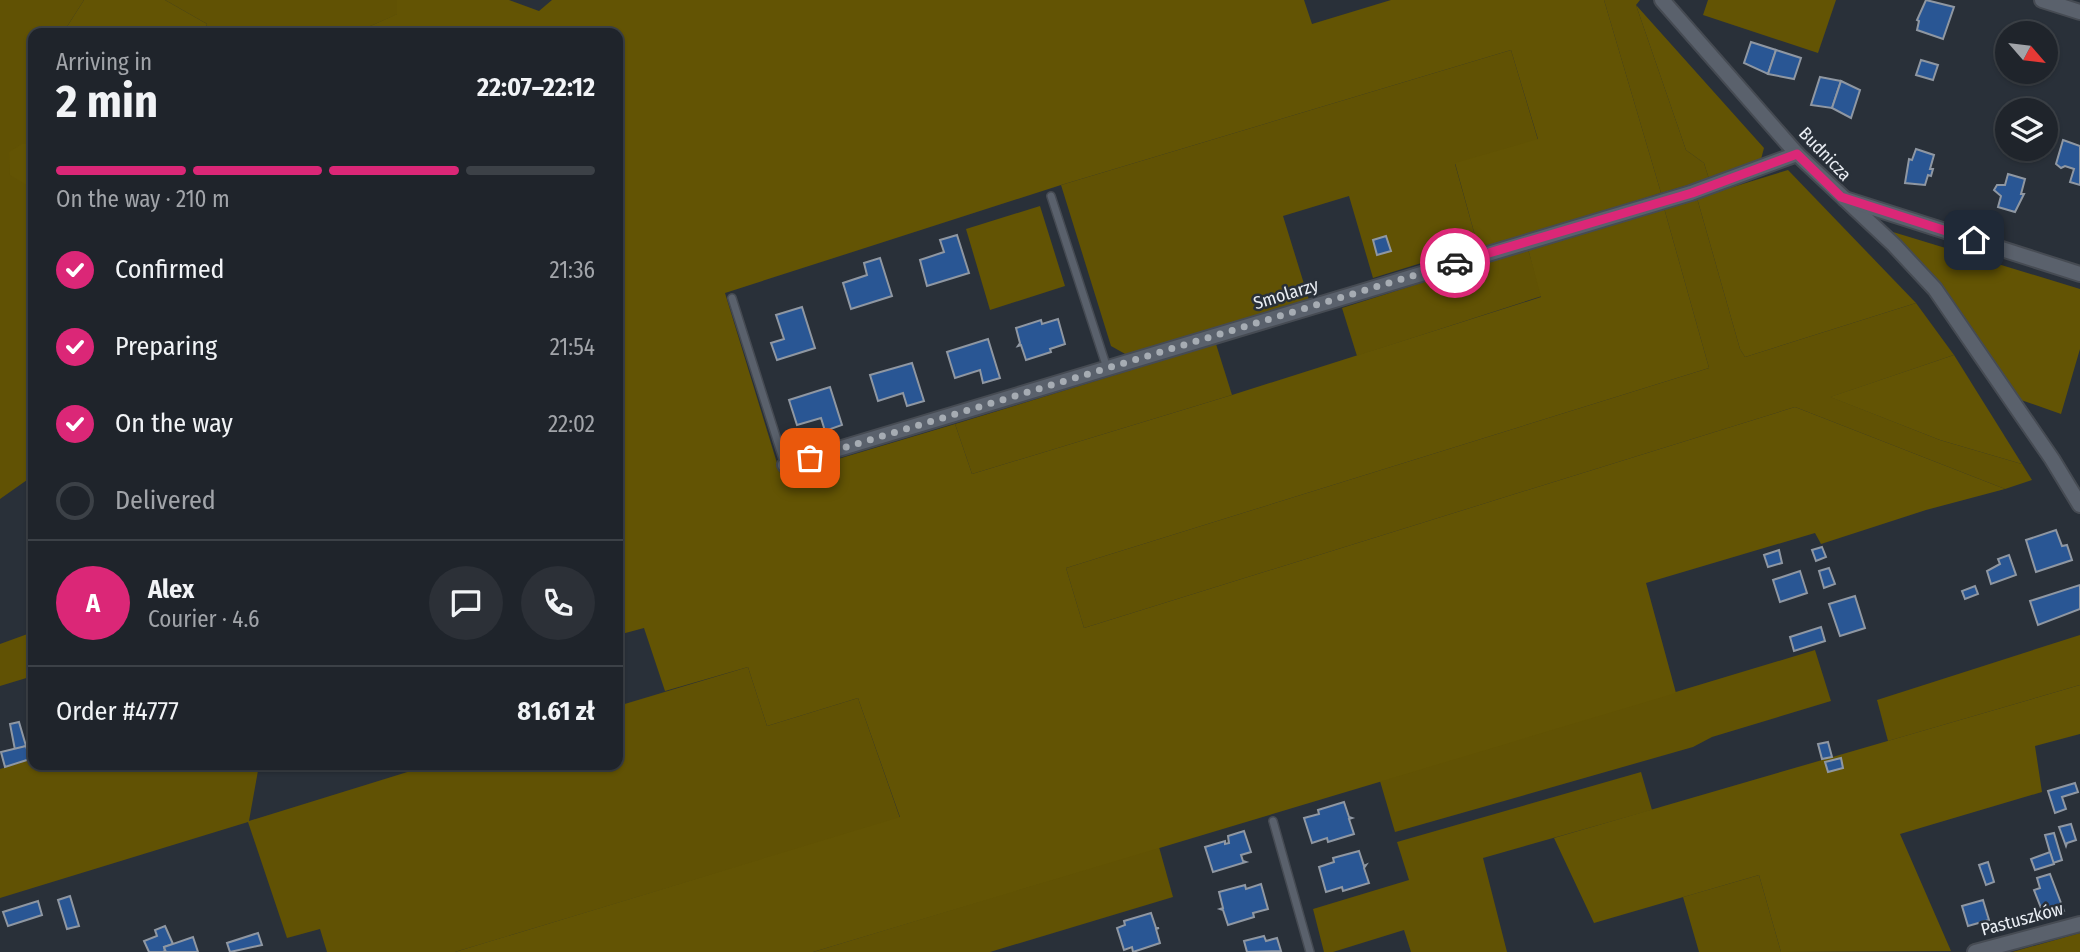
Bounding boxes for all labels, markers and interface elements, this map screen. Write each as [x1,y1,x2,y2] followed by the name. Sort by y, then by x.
[1995,21,2058,84] north arrow
[1995,21,2058,161] map controls
[56,48,152,76] text: Arriving in
[477,72,595,103] text: 22:07–22:12
[56,74,158,129] text: 2 min
[1995,98,2058,161] button: layers
[1794,122,1856,186] street label: Budnicza
[56,185,230,213] text: On the way · 210 m
[1944,210,2004,270] pin
[1955,221,1993,259] icon: home
[1420,228,1490,298] courier
[1436,244,1474,282] icon: car
[56,251,94,289] icon: check
[115,254,225,285] text: Confirmed
[550,256,595,284] text: 21:36
[1251,274,1321,314] street label: Smolarzy
[56,328,94,366] icon: check
[115,331,217,362] text: Preparing
[550,333,595,361] text: 21:54
[56,405,94,443] icon: check
[115,408,233,439] text: On the way
[548,410,595,438] text: 22:02
[780,428,840,488] pin
[791,439,829,477] icon: bag
[115,485,216,516] text: Delivered
[429,566,503,640] button: chat
[521,566,595,640] button: phone
[148,574,194,605] text: Alex
[86,588,100,619] text: A
[148,605,259,633] text: Courier · 4.6
[56,696,179,727] text: Order #4777
[517,696,595,727] text: 81.61 zł
[1978,897,2066,941] street label: Pastuszków

